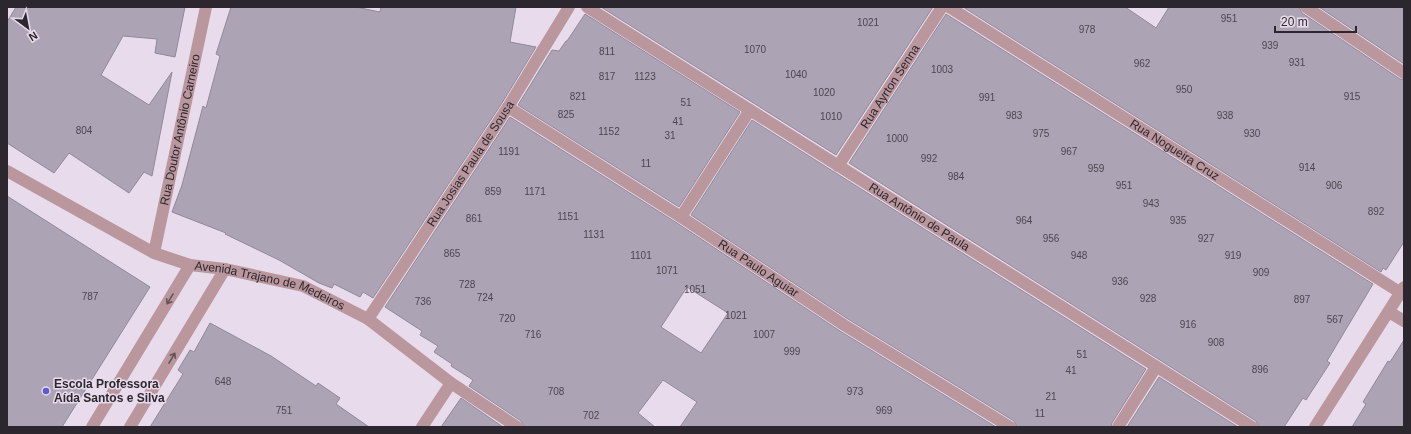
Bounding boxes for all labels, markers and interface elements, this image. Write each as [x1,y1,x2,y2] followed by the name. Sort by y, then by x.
[8,8,48,48] north arrow
[1275,8,1356,34] scale bar
[1221,13,1238,24] house number: 951
[1281,15,1308,29] text: 20 m
[857,17,880,28] house number: 1021
[1079,24,1096,35] house number: 978
[27,29,40,44] text: N
[1262,40,1279,51] house number: 939
[858,42,923,131] street label: Rua Ayrton Senna
[744,44,767,55] house number: 1070
[599,46,615,57] house number: 811
[157,52,203,207] street label: Rua Doutor Antônio Carneiro
[1289,57,1306,68] house number: 931
[1134,58,1151,69] house number: 962
[931,64,954,75] house number: 1003
[785,69,808,80] house number: 1040
[599,71,616,82] house number: 817
[634,71,656,82] house number: 1123
[1176,84,1193,95] house number: 950
[813,87,836,98] house number: 1020
[570,91,587,102] house number: 821
[1344,91,1361,102] house number: 915
[979,92,996,103] house number: 991
[680,97,692,108] house number: 51
[424,98,517,229] street label: Rua Josias Paula de Sousa
[558,109,575,120] house number: 825
[1006,110,1023,121] house number: 983
[1217,110,1234,121] house number: 938
[820,111,843,122] house number: 1010
[672,116,684,127] house number: 41
[1127,116,1222,183] street label: Rua Nogueira Cruz
[76,125,93,136] house number: 804
[598,126,620,137] house number: 1152
[1033,128,1050,139] house number: 975
[1244,128,1261,139] house number: 930
[664,130,676,141] house number: 31
[886,133,909,144] house number: 1000
[498,146,520,157] house number: 1191
[1061,146,1078,157] house number: 967
[921,153,938,164] house number: 992
[641,158,652,169] house number: 11
[1299,162,1316,173] house number: 914
[1088,163,1105,174] house number: 959
[948,171,965,182] house number: 984
[866,180,972,254] street label: Rua Antônio de Paula
[1116,180,1133,191] house number: 951
[1326,180,1343,191] house number: 906
[485,186,502,197] house number: 859
[524,186,546,197] house number: 1171
[1143,198,1160,209] house number: 943
[1368,206,1385,217] house number: 892
[557,211,579,222] house number: 1151
[466,213,483,224] house number: 861
[1016,215,1033,226] house number: 964
[1170,215,1187,226] house number: 935
[583,229,605,240] house number: 1131
[1043,233,1060,244] house number: 956
[1198,233,1215,244] house number: 927
[716,237,801,300] street label: Rua Paulo Aguiar
[444,248,461,259] house number: 865
[630,250,652,261] house number: 1101
[1071,250,1088,261] house number: 948
[1225,250,1242,261] house number: 919
[194,259,347,313] street label: Avenida Trajano de Medeiros
[656,265,679,276] house number: 1071
[1253,267,1270,278] house number: 909
[1112,276,1129,287] house number: 936
[459,279,476,290] house number: 728
[684,284,707,295] house number: 1051
[82,291,99,302] house number: 787
[477,292,494,303] house number: 724
[165,293,173,305] one-way arrow
[1140,293,1157,304] house number: 928
[1294,294,1311,305] house number: 897
[415,296,432,307] house number: 736
[725,310,748,321] house number: 1021
[499,313,516,324] house number: 720
[1327,314,1344,325] house number: 567
[1180,319,1197,330] house number: 916
[525,329,542,340] house number: 716
[753,329,776,340] house number: 1007
[1208,337,1225,348] house number: 908
[784,346,801,357] house number: 999
[1076,349,1088,360] house number: 51
[168,352,176,363] one-way arrow
[1252,364,1269,375] house number: 896
[1065,365,1077,376] house number: 41
[215,376,232,387] house number: 648
[54,377,165,405] place label: Escola Professora Aída Santos e Silva
[41,386,51,396] marker: Escola Professora Aída Santos e Silva
[548,386,565,397] house number: 708
[847,386,864,397] house number: 973
[1045,391,1057,402] house number: 21
[276,405,293,416] house number: 751
[876,405,893,416] house number: 969
[1035,408,1046,419] house number: 11
[583,410,600,421] house number: 702

